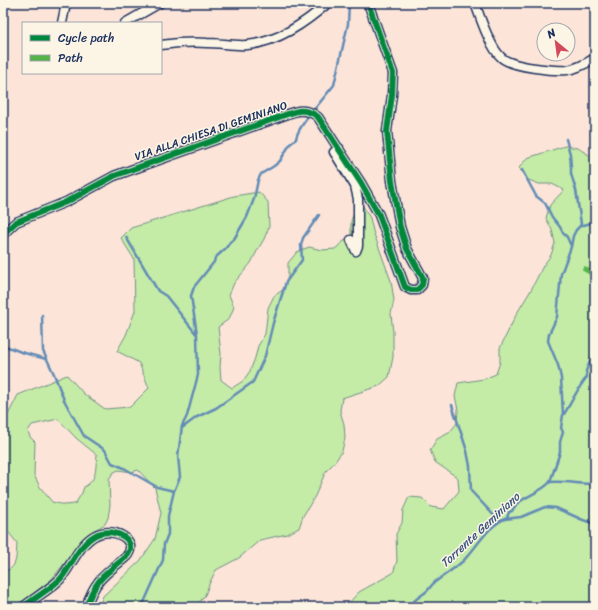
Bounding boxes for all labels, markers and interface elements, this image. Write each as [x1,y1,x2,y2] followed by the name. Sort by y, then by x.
[22,22,162,74] legend
[536,22,576,62] north arrow
[543,23,560,44] text: N
[58,27,114,49] text: Cycle path
[58,47,83,69] text: Path
[132,96,290,166] street label: VIA ALLA CHIESA DI GEMINIANO
[435,486,526,573] water label: Torrente Geminiano

